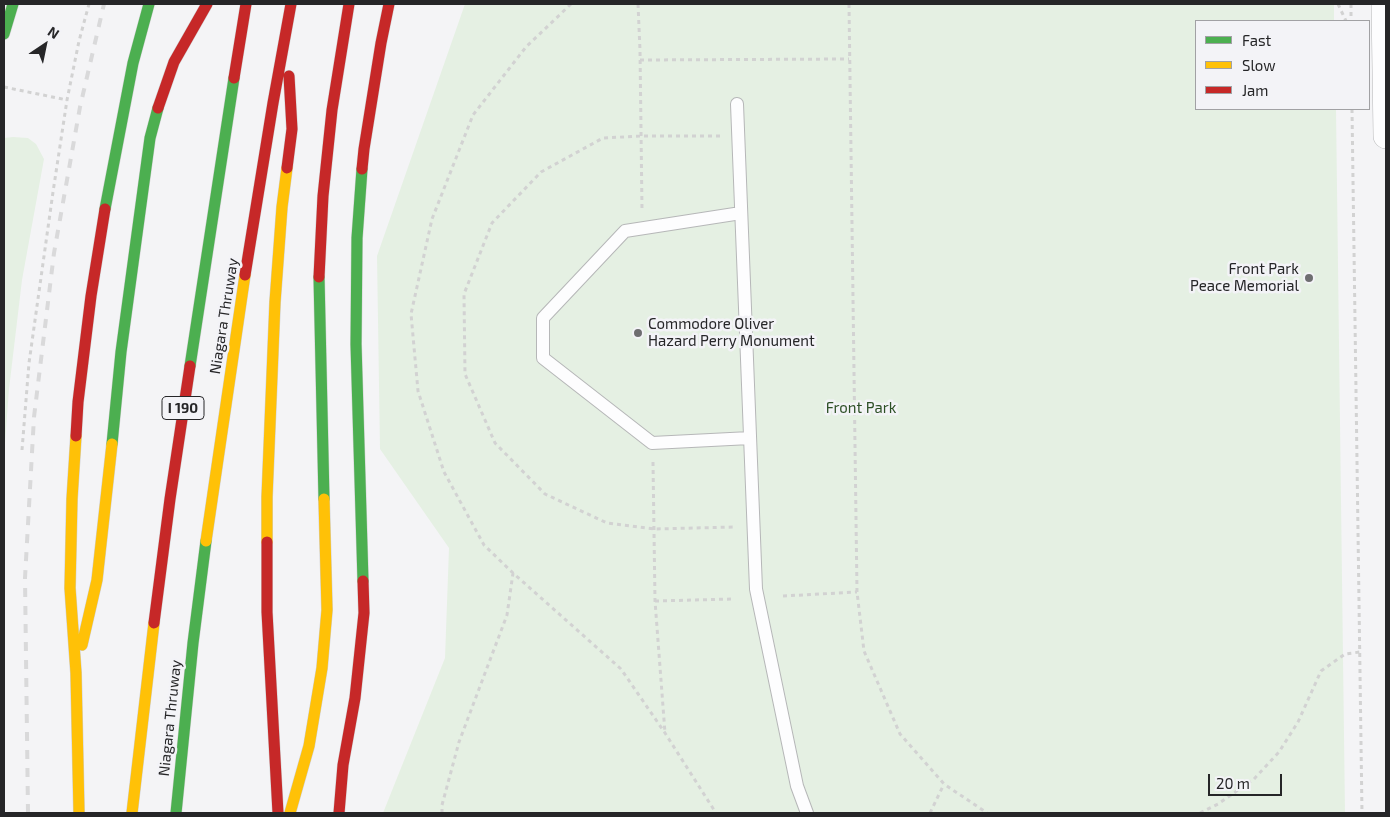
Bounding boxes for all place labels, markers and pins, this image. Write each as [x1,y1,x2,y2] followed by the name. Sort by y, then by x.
[1190,260,1299,295] place label: Front Park Peace Memorial
[1303,272,1315,284] marker: Front Park Peace Memorial
[648,315,815,350] place label: Commodore Oliver Hazard Perry Monument
[632,327,644,339] marker: Commodore Oliver Hazard Perry Monument

